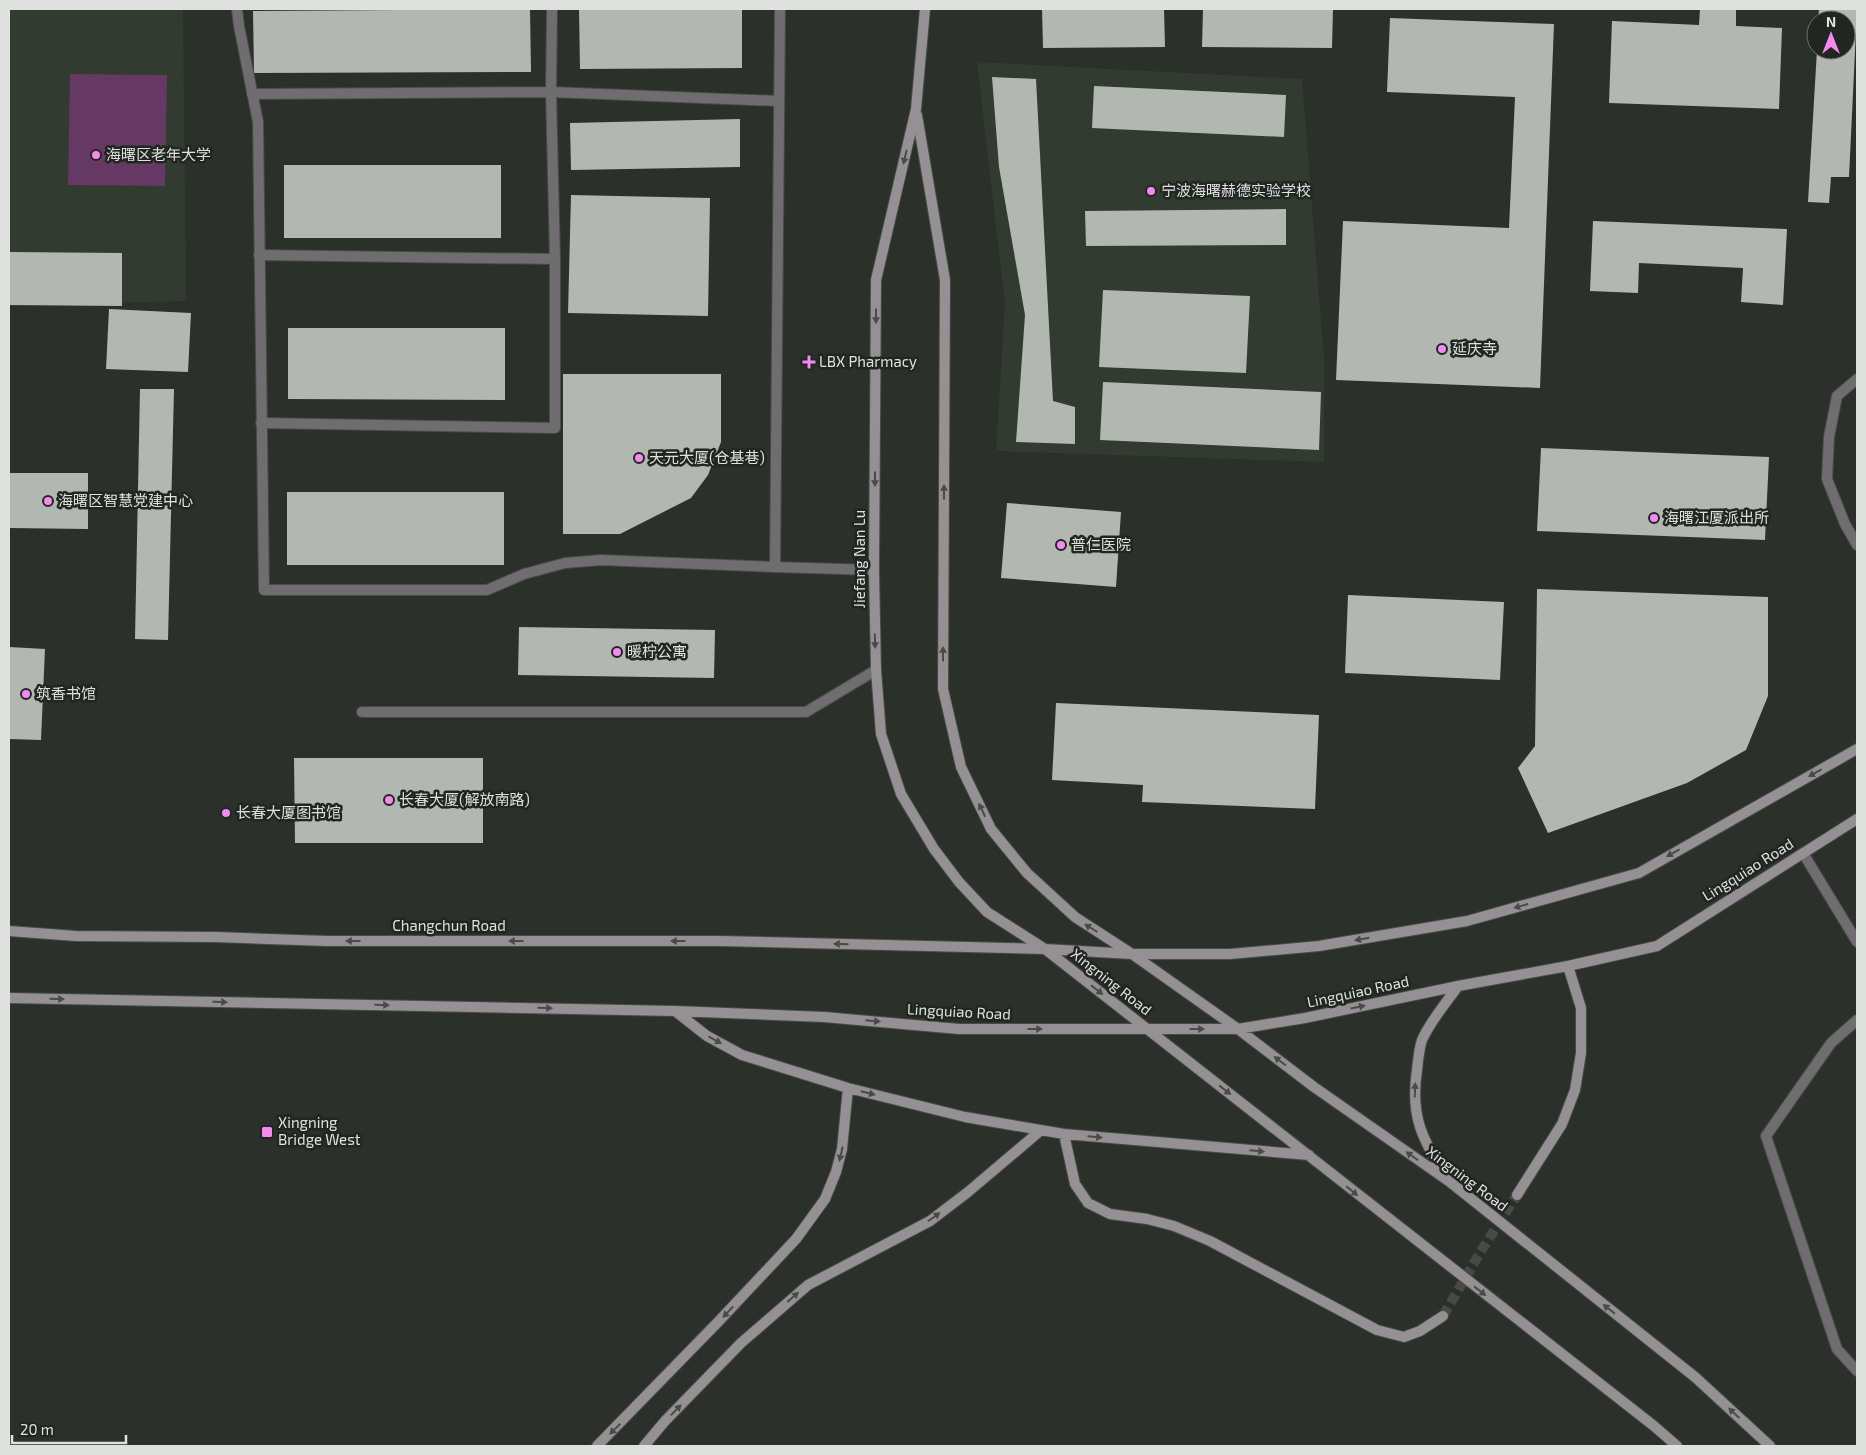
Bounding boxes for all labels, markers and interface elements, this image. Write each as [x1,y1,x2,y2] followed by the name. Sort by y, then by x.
[1806,10,1856,60] north arrow
[1826,13,1836,30] text: N
[106,145,211,163] place label: 海曙区老年大学
[90,149,102,161] marker: 海曙区老年大学
[901,149,909,164] one-way arrow
[1161,181,1311,199] place label: 宁波海曙赫德实验学校
[1145,185,1157,197] marker: 宁波海曙赫德实验学校
[872,308,880,324] one-way arrow
[1452,339,1497,357] place label: 延庆寺
[1436,343,1448,355] marker: 延庆寺
[819,352,917,370] place label: LBX Pharmacy
[803,356,815,368] marker: LBX Pharmacy
[649,448,765,466] place label: 天元大厦(仓基巷)
[633,452,645,464] marker: 天元大厦(仓基巷)
[871,471,879,487] one-way arrow
[940,484,948,500] one-way arrow
[58,491,193,509] place label: 海曙区智慧党建中心
[42,495,54,507] marker: 海曙区智慧党建中心
[1664,508,1769,526] place label: 海曙江厦派出所
[850,510,868,608] street label: Jiefang Nan Lu
[1648,512,1660,524] marker: 海曙江厦派出所
[1071,535,1131,553] place label: 普仁医院
[1055,539,1067,551] marker: 普仁医院
[871,633,879,649] one-way arrow
[627,642,687,660] place label: 暖柠公寓
[611,646,623,658] marker: 暖柠公寓
[939,646,947,662] one-way arrow
[36,684,96,702] place label: 筑香书馆
[20,688,32,700] marker: 筑香书馆
[1808,769,1821,778] one-way arrow
[399,790,530,808] place label: 长春大厦(解放南路)
[383,794,395,806] marker: 长春大厦(解放南路)
[236,803,341,821] place label: 长春大厦图书馆
[978,803,986,817] one-way arrow
[220,807,232,819] marker: 长春大厦图书馆
[1699,834,1796,904] street label: Lingquiao Road
[1666,849,1681,857] one-way arrow
[1513,902,1528,910] one-way arrow
[392,916,506,934] street label: Changchun Road
[1085,923,1098,932] one-way arrow
[1353,935,1369,943] one-way arrow
[345,937,361,945] one-way arrow
[508,937,524,945] one-way arrow
[670,937,686,945] one-way arrow
[833,940,849,948] one-way arrow
[1068,944,1156,1018] street label: Xingning Road
[1305,971,1410,1011] street label: Lingquiao Road
[1090,985,1104,995] one-way arrow
[50,995,66,1003] one-way arrow
[212,998,228,1006] one-way arrow
[907,999,1011,1023] street label: Lingquiao Road
[375,1001,391,1009] one-way arrow
[1350,1003,1365,1011] one-way arrow
[537,1005,553,1013] one-way arrow
[865,1017,881,1025] one-way arrow
[1027,1025,1043,1033] one-way arrow
[1190,1025,1206,1033] one-way arrow
[707,1036,722,1044] one-way arrow
[1273,1056,1287,1066] one-way arrow
[1411,1081,1419,1097] one-way arrow
[1218,1085,1232,1095] one-way arrow
[860,1089,875,1097] one-way arrow
[278,1113,361,1148] place label: Xingning Bridge West
[260,1125,274,1139] marker: Xingning Bridge West
[1088,1133,1104,1141] one-way arrow
[1423,1142,1512,1215] street label: Xingning Road
[837,1146,845,1161] one-way arrow
[1250,1147,1266,1155] one-way arrow
[1405,1151,1419,1161] one-way arrow
[1345,1186,1358,1197] one-way arrow
[927,1212,941,1222] one-way arrow
[1473,1286,1487,1296] one-way arrow
[787,1292,800,1303] one-way arrow
[1603,1304,1616,1314] one-way arrow
[722,1306,734,1318] one-way arrow
[670,1404,682,1416] one-way arrow
[1728,1407,1740,1419] one-way arrow
[12,1412,126,1444] scale bar
[20,1420,54,1438] text: 20 m
[609,1423,621,1435] one-way arrow

